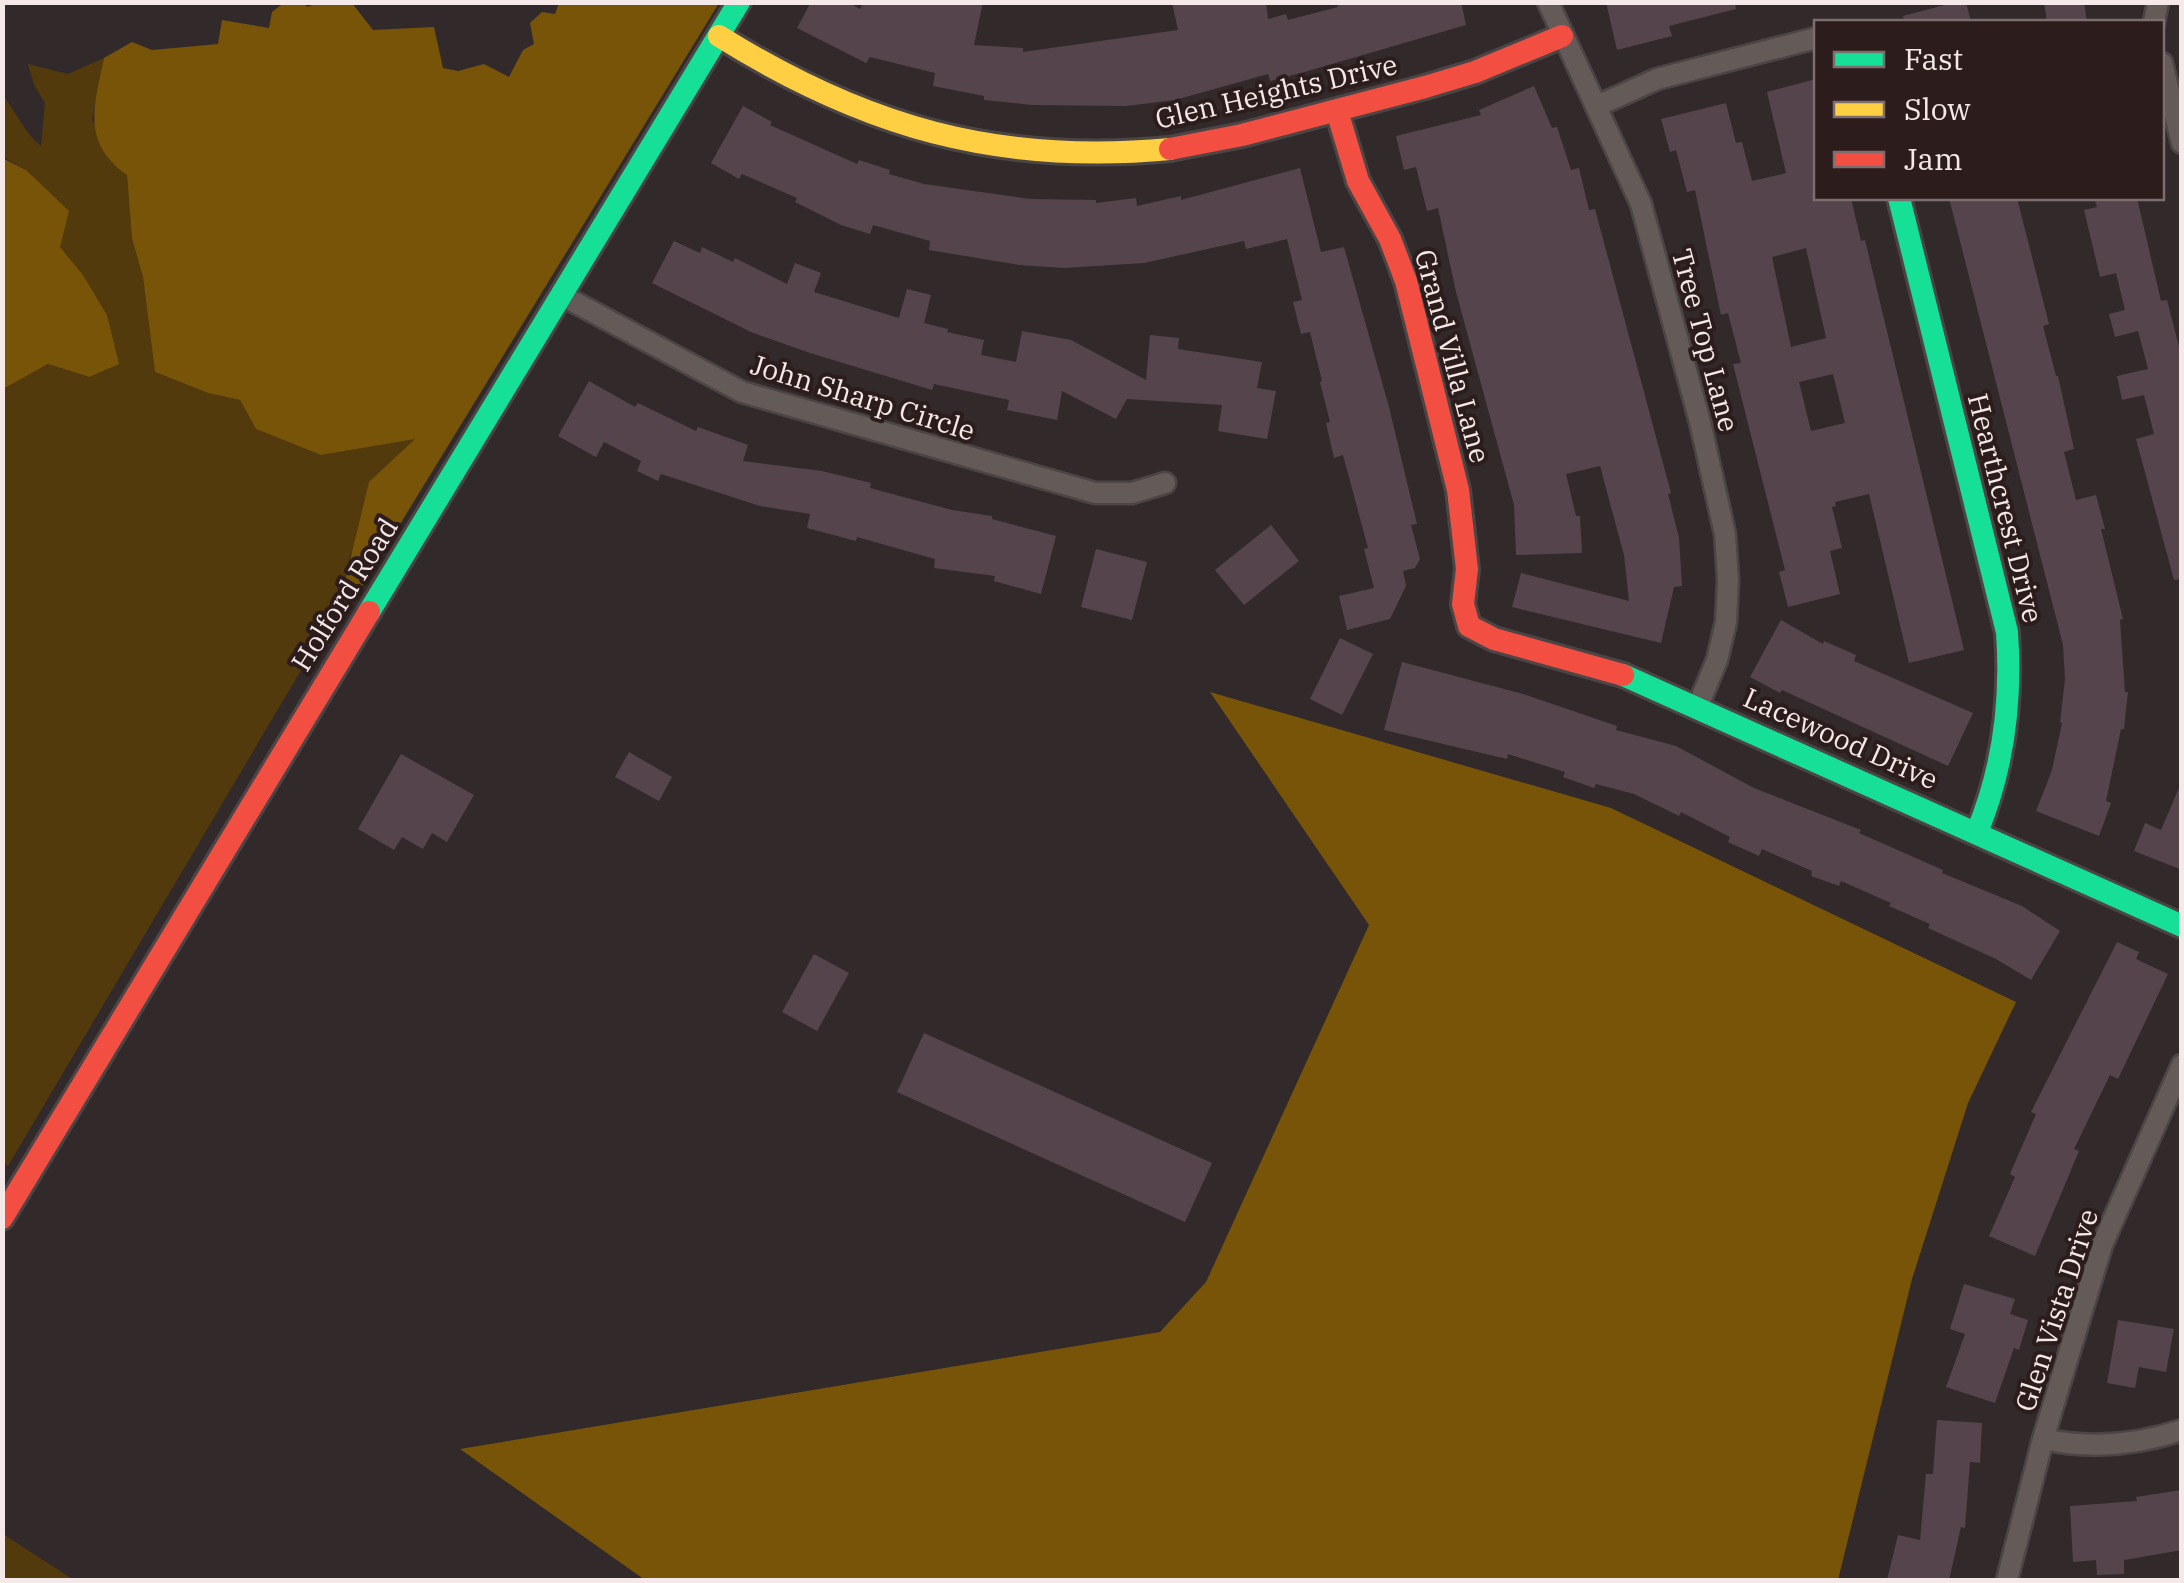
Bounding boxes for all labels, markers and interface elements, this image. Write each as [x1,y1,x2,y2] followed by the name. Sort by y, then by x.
[1814,20,2164,200] legend
[1904,39,1963,78] text: Fast
[1151,45,1401,137] street label: Glen Heights Drive
[1904,89,1971,128] text: Slow
[1904,139,1963,178] text: Jam
[1664,244,1748,436] street label: Tree Top Lane
[1407,245,1499,467] street label: Grand Villa Lane
[746,345,980,449] street label: John Sharp Circle
[1960,389,2052,627] street label: Hearthcrest Drive
[282,510,406,678] street label: Holford Road
[1738,679,1944,797] street label: Lacewood Drive
[2006,1204,2106,1416] street label: Glen Vista Drive

